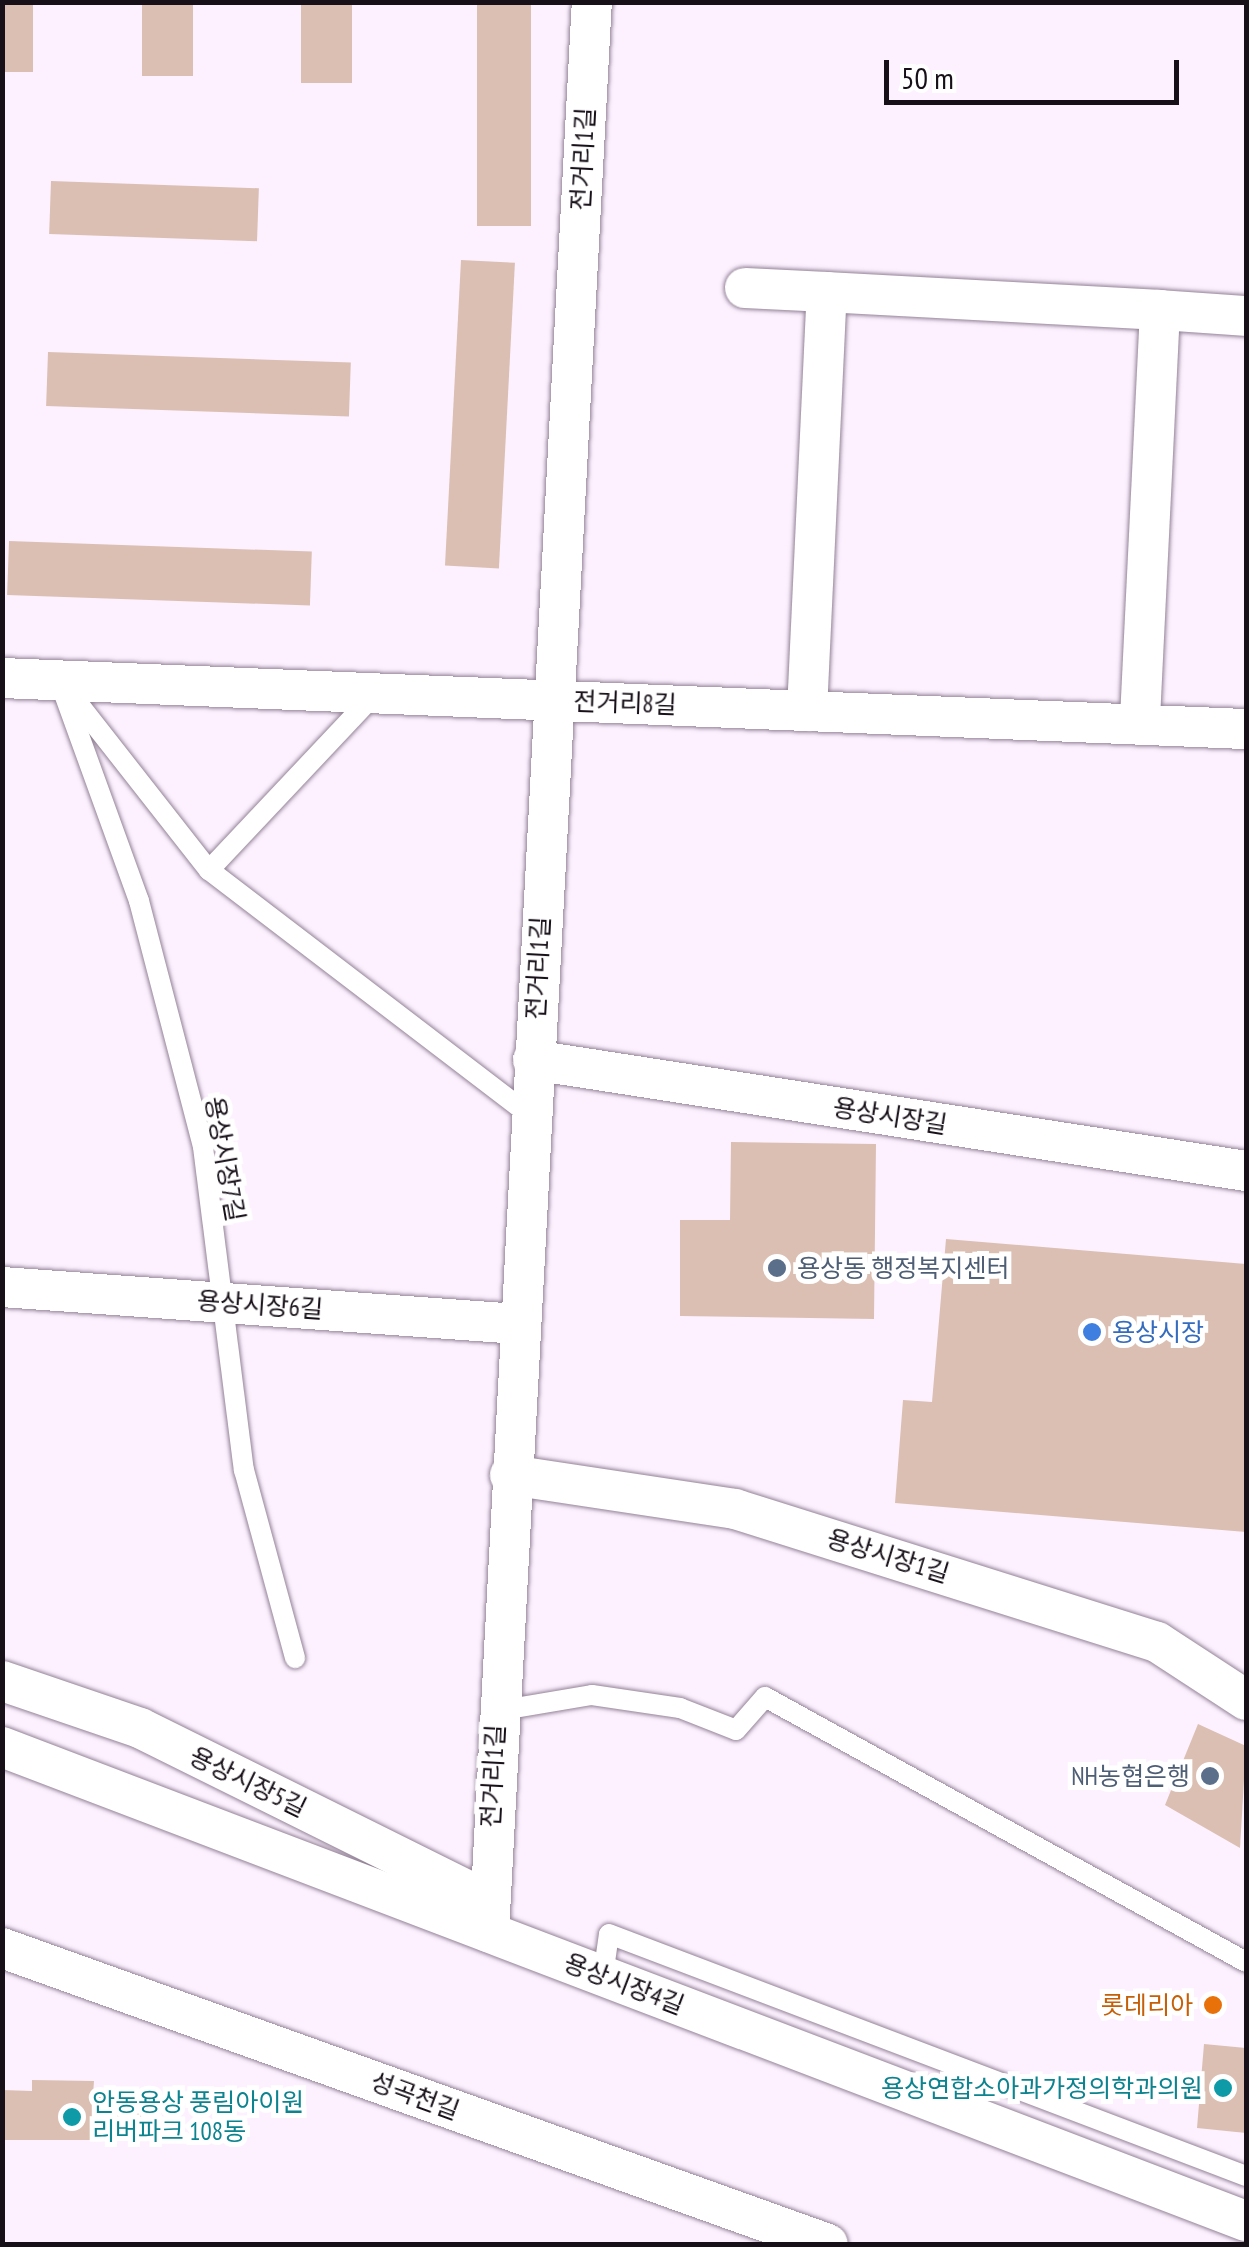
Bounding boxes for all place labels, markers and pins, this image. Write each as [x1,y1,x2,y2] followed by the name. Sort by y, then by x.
[797,1253,1009,1283] place label: 용상동 행정복지센터
[766,1257,788,1279] marker: 용상동 행정복지센터
[1112,1317,1204,1347] place label: 용상시장
[1081,1321,1103,1343] marker: 용상시장
[1071,1761,1190,1791] place label: NH농협은행
[1199,1765,1221,1787] marker: NH농협은행
[1101,1990,1193,2020] place label: 롯데리아
[1202,1994,1224,2016] marker: 롯데리아
[881,2073,1203,2103] place label: 용상연합소아과가정의학과의원
[1212,2077,1234,2099] marker: 용상연합소아과가정의학과의원
[92,2088,304,2147] place label: 안동용상 풍림아이원 리버파크 108동
[61,2106,83,2128] marker: 안동용상 풍림아이원 리버파크 108동

